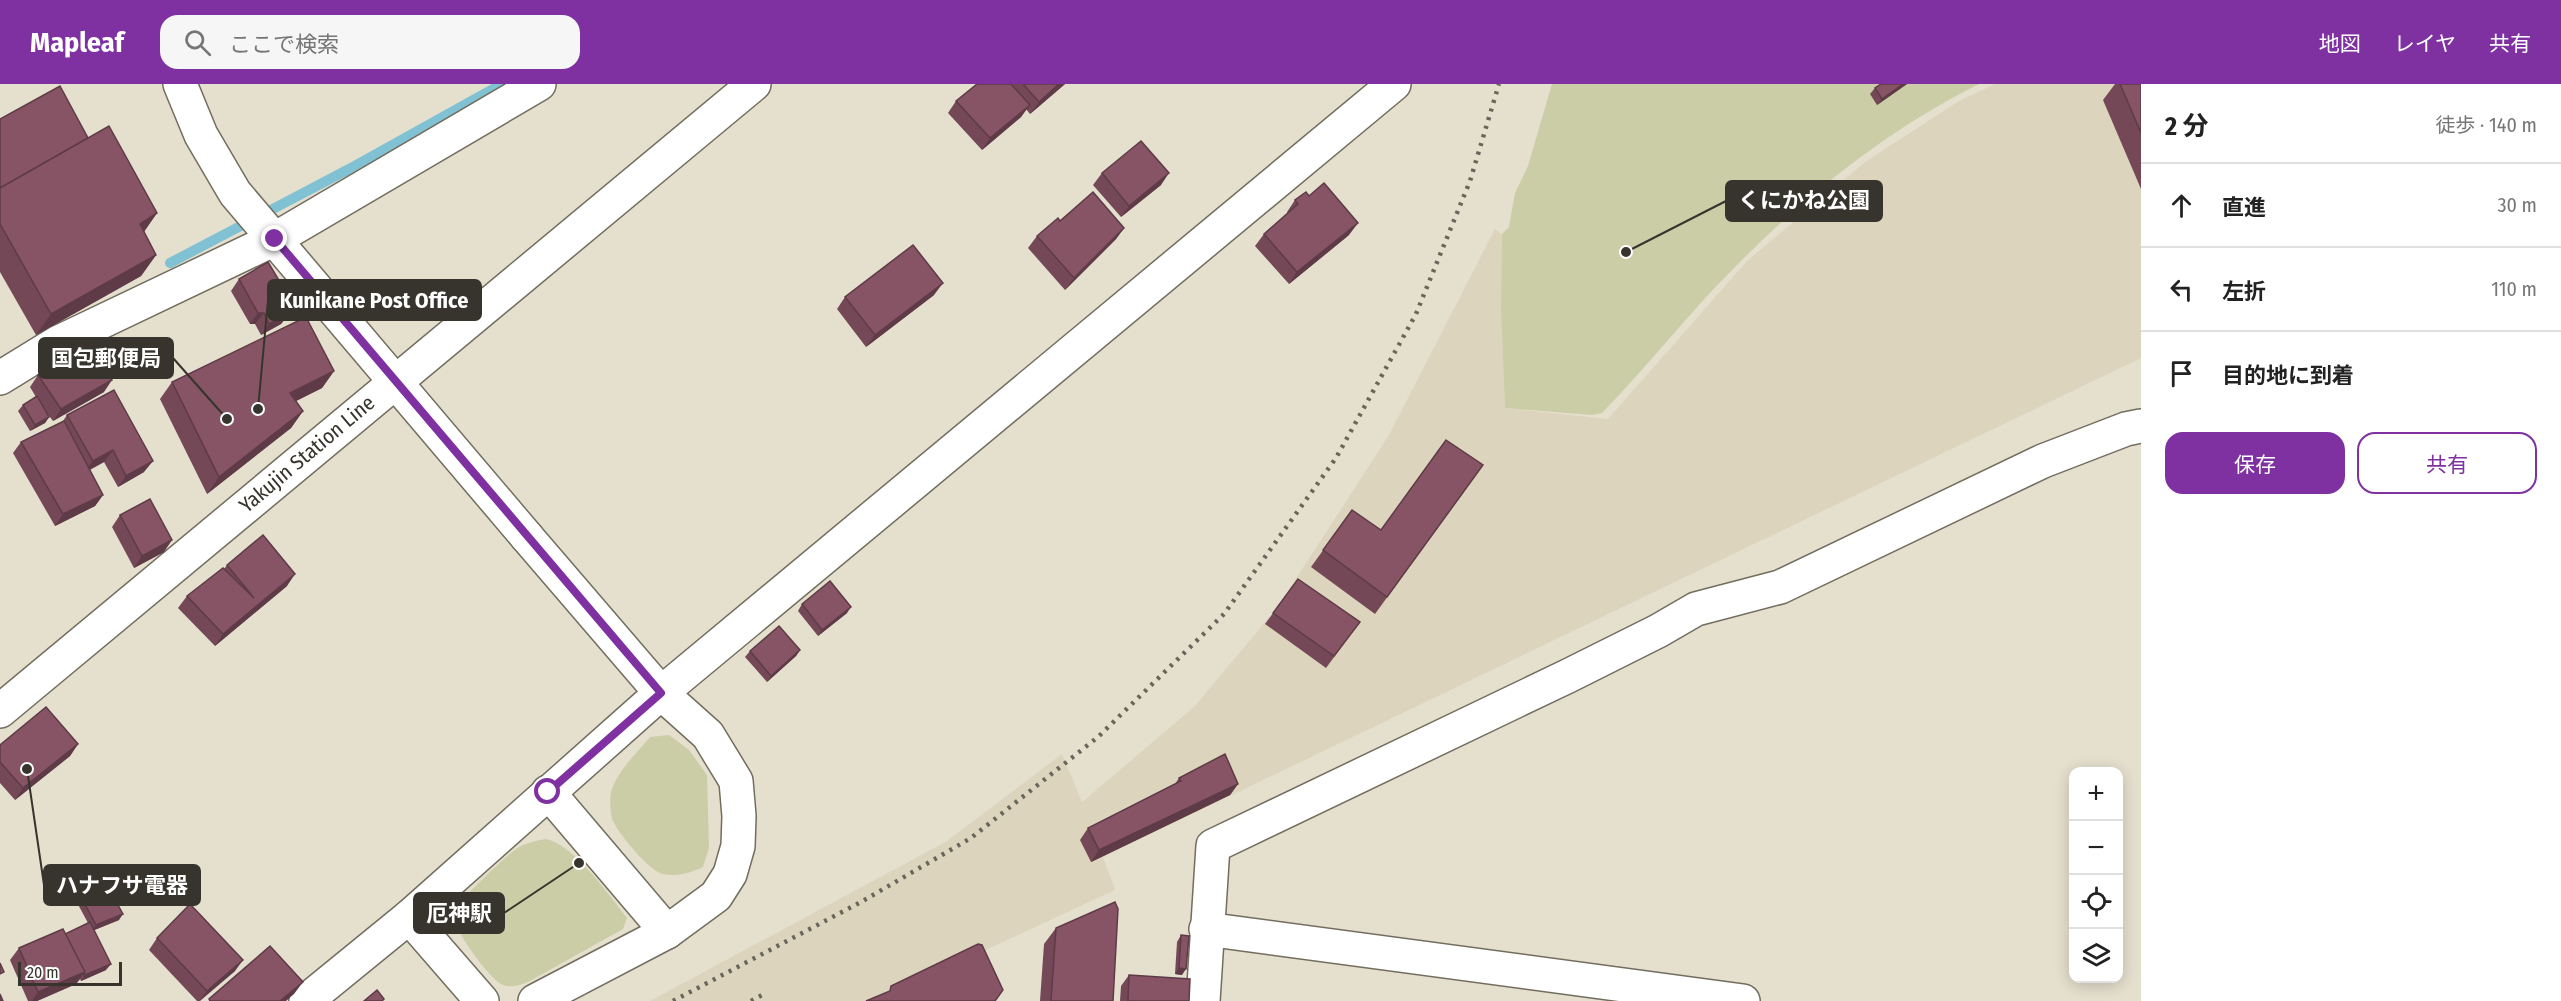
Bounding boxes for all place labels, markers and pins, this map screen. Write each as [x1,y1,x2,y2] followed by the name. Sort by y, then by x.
[1726,181,1882,221] callout: くにかね公園
[268,280,481,320] callout: Kunikane Post Office
[39,338,173,378] callout: 国包郵便局
[44,865,200,905] callout: ハナフサ電器
[414,893,504,933] callout: 厄神駅

